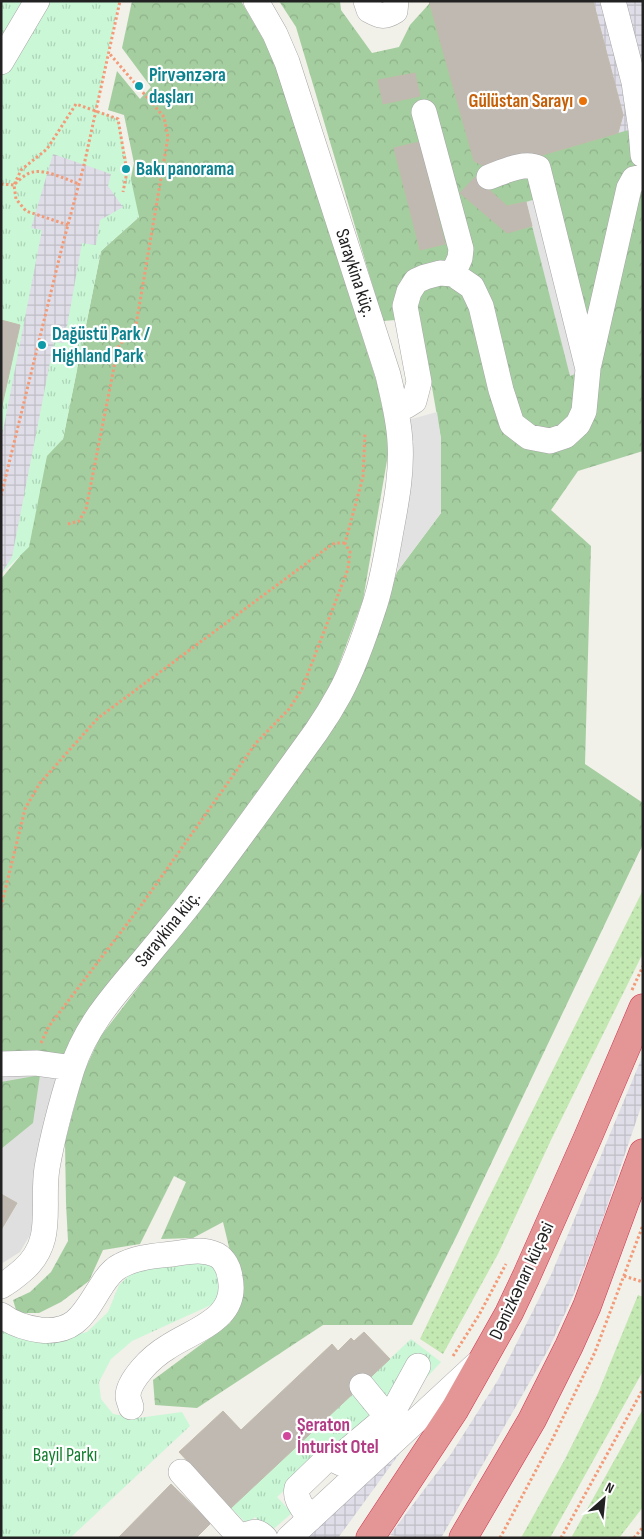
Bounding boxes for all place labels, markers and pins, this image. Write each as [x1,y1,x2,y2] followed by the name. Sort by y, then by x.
[149,64,226,109] place label: Pirvənzəra daşları
[133,80,145,92] marker: Pirvənzəra daşları
[468,90,573,113] place label: Gülüstan Sarayı
[577,95,589,107] marker: Gülüstan Sarayı
[136,158,234,181] place label: Bakı panorama
[120,163,132,175] marker: Bakı panorama
[52,323,151,368] place label: Dağüstü Park / Highland Park
[36,339,48,351] marker: Dağüstü Park / Highland Park
[297,1414,379,1459] place label: Şeraton İnturist Otel
[281,1430,293,1442] marker: Şeraton İnturist Otel

